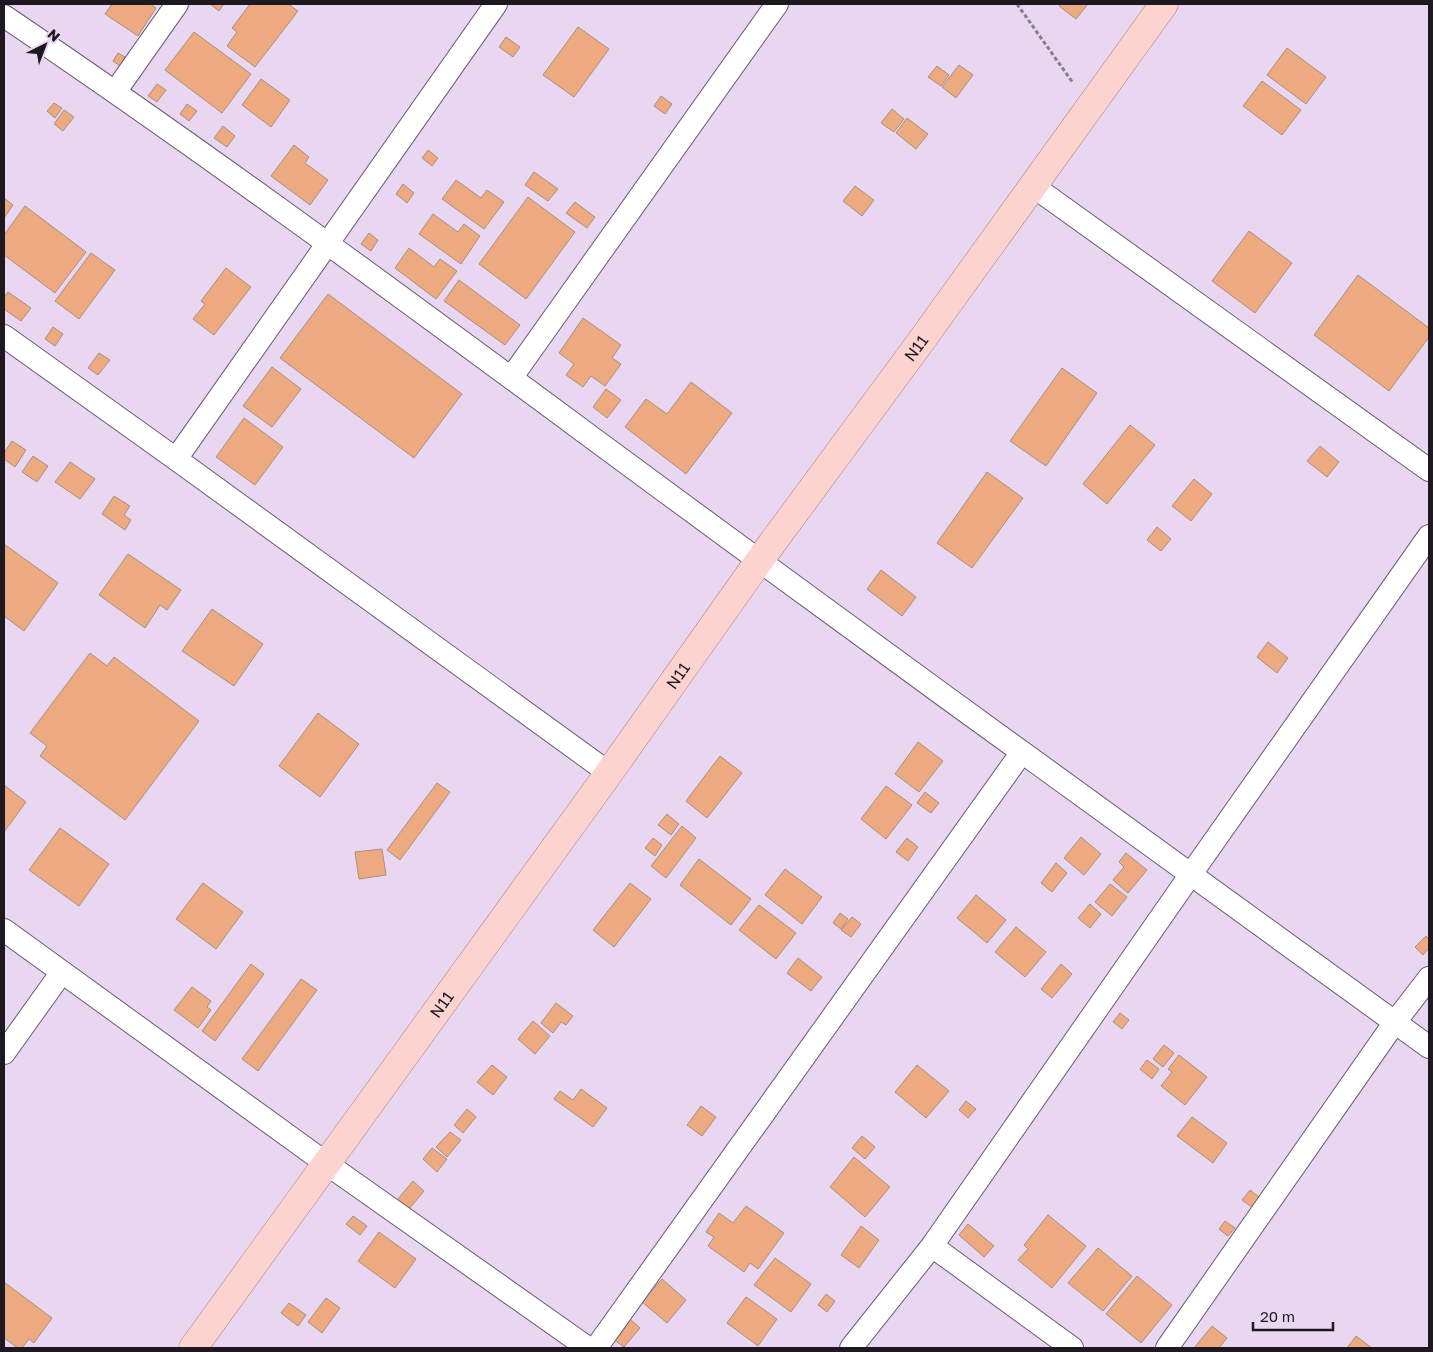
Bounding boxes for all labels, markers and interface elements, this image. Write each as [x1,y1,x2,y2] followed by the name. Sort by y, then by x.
[20,20,70,70] north arrow
[44,25,64,45] text: N
[900,331,932,365] street label: N11
[662,658,694,693] street label: N11
[425,987,458,1022] street label: N11
[1253,1300,1333,1332] scale bar
[1260,1307,1295,1325] text: 20 m

